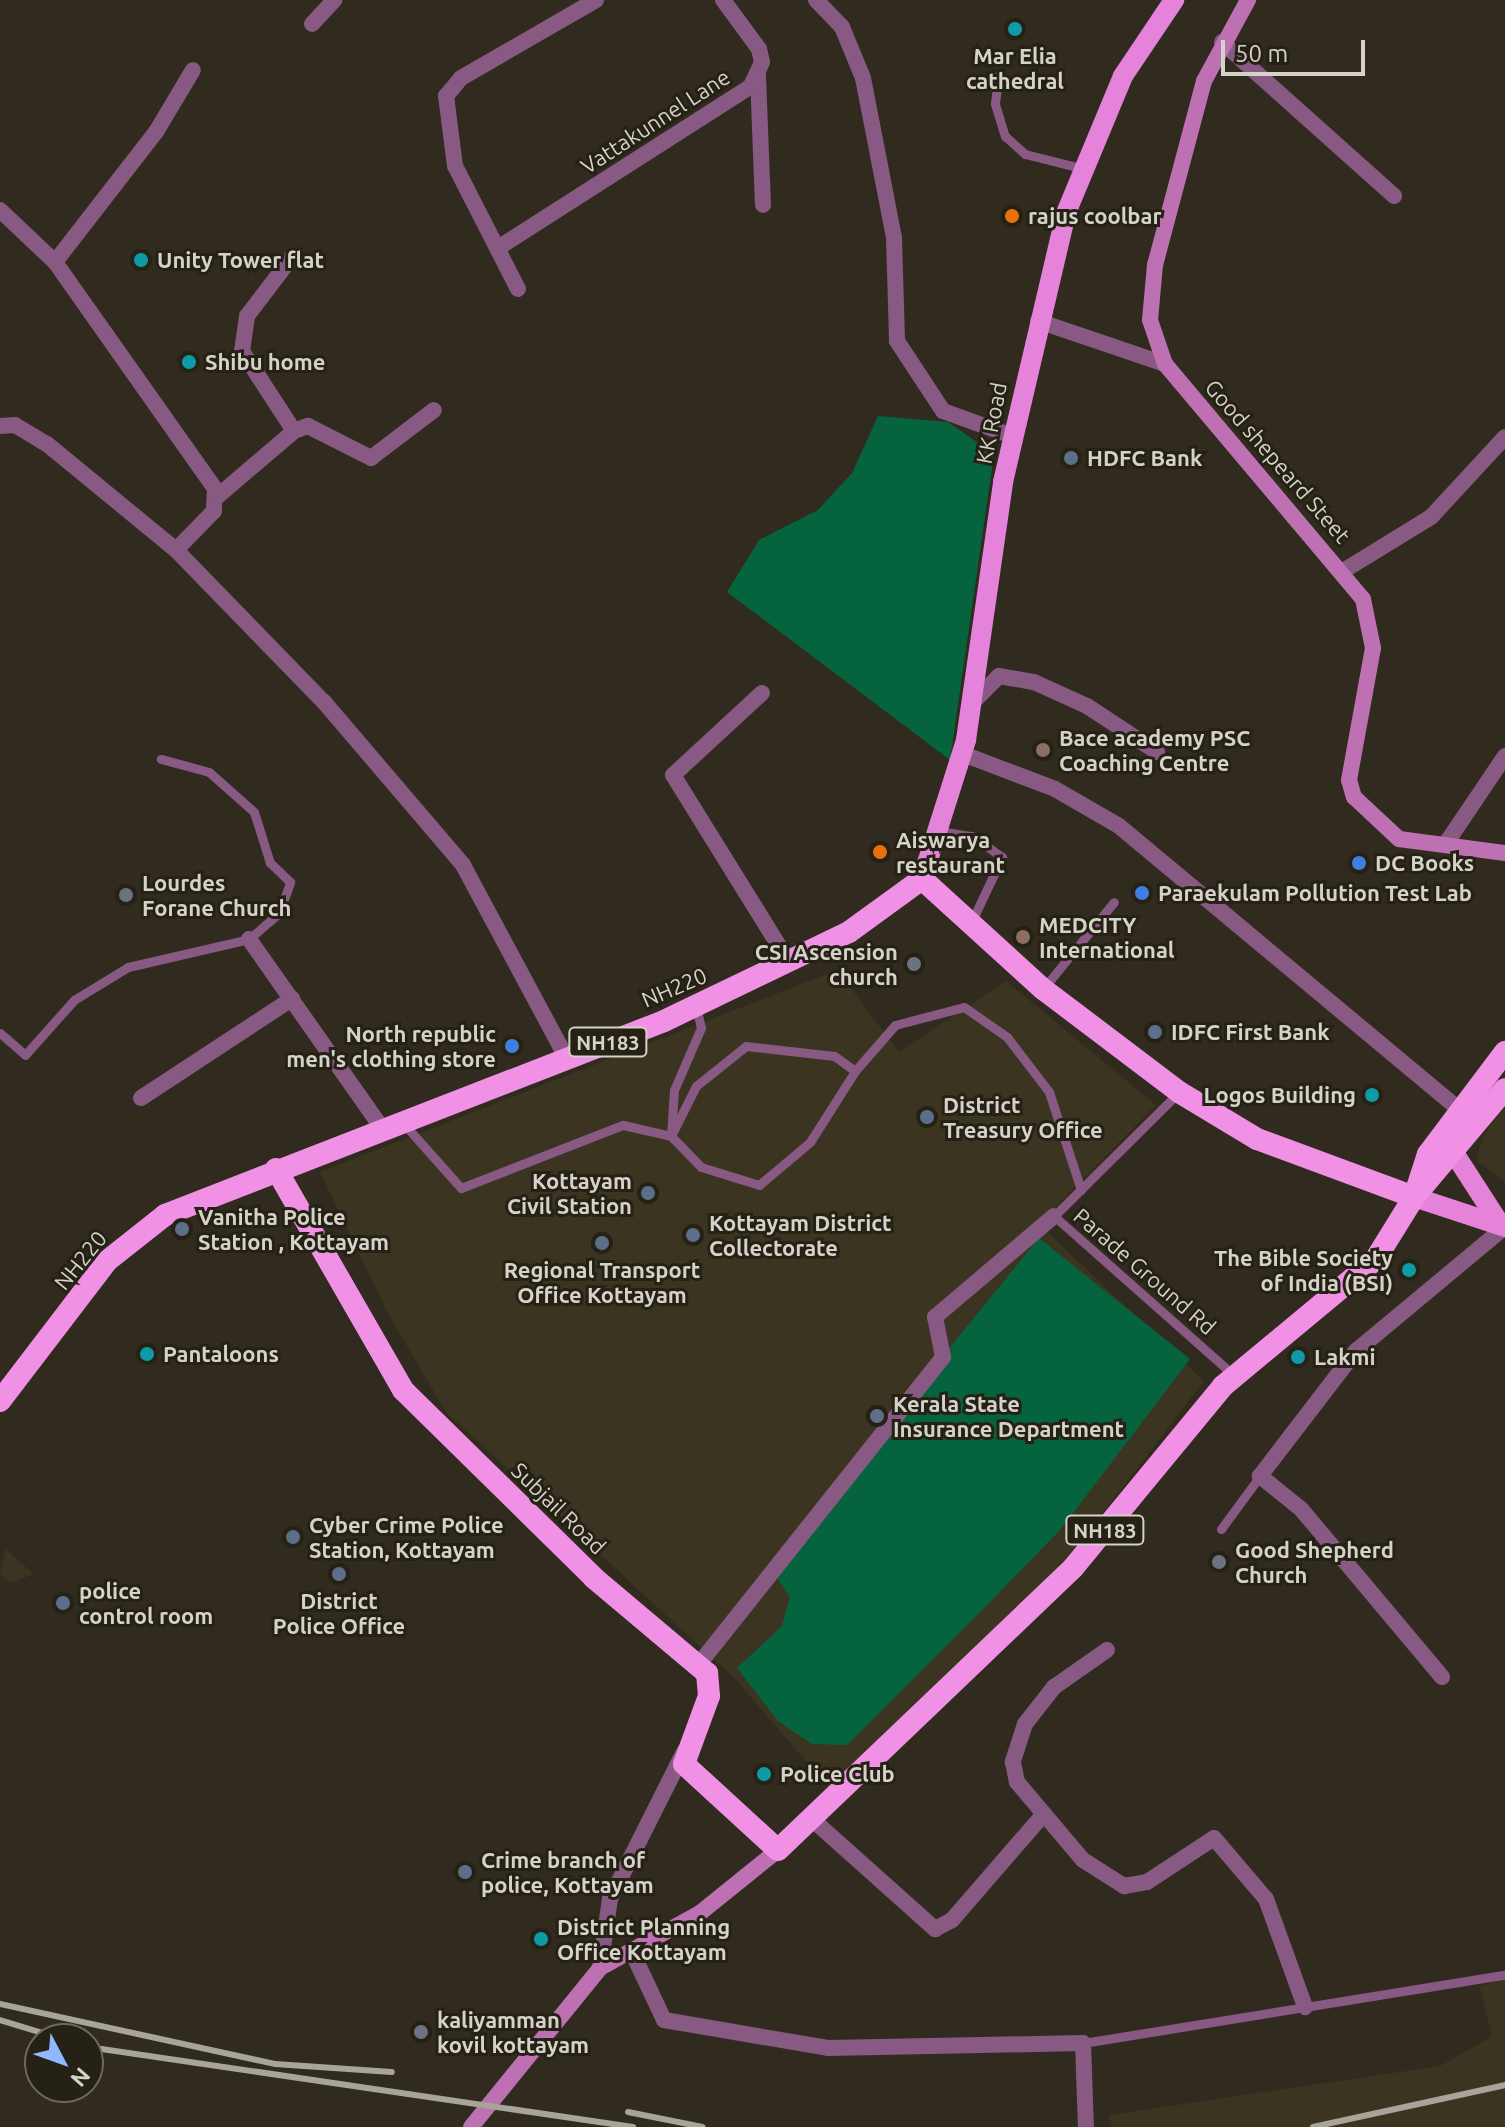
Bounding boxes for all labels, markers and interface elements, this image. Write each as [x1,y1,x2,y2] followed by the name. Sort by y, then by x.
[1006,20,1024,38] marker: Mar Elia cathedral
[1225,24,1369,74] scale bar
[1235,40,1288,67] text: 50 m
[966,42,1064,94] place label: Mar Elia cathedral
[576,63,734,179] street label: Vattakunnel Lane
[1028,203,1161,229] place label: rajus coolbar
[1003,207,1021,225] marker: rajus coolbar
[157,247,324,273] place label: Unity Tower flat
[132,251,150,269] marker: Unity Tower flat
[205,349,325,375] place label: Shibu home
[180,353,198,371] marker: Shibu home
[1200,374,1356,548] street label: Good shepeard Steet
[970,380,1012,466] street label: KK Road
[1087,445,1202,471] place label: HDFC Bank
[1062,449,1080,467] marker: HDFC Bank
[1059,724,1250,776] place label: Bace academy PSC Coaching Centre
[1034,741,1052,759] marker: Bace academy PSC Coaching Centre
[896,826,1005,878] place label: Aiswarya restaurant
[871,843,889,861] marker: Aiswarya restaurant
[1375,850,1474,876] place label: DC Books
[1350,854,1368,872] marker: DC Books
[142,869,291,920] place label: Lourdes Forane Church
[1158,880,1472,906] place label: Paraekulam Pollution Test Lab
[1133,884,1151,902] marker: Paraekulam Pollution Test Lab
[117,886,135,904] marker: Lourdes Forane Church
[1039,911,1174,962] place label: MEDCITY International
[1014,928,1032,946] marker: MEDCITY International
[755,938,898,990] place label: CSI Ascension church
[905,955,923,973] marker: CSI Ascension church
[637,962,711,1012] street label: NH220
[1171,1019,1330,1045] place label: IDFC First Bank
[286,1020,496,1072] place label: North republic men's clothing store
[1146,1023,1164,1041] marker: IDFC First Bank
[568,1026,648,1058] road number: NH183
[503,1037,521,1055] marker: North republic men's clothing store
[1203,1082,1356,1108] place label: Logos Building
[1363,1086,1381,1104] marker: Logos Building
[943,1091,1103,1142] place label: District Treasury Office
[918,1108,936,1126] marker: District Treasury Office
[507,1167,632,1218] place label: Kottayam Civil Station
[639,1184,657,1202] marker: Kottayam Civil Station
[1069,1202,1221,1340] street label: Parade Ground Rd
[198,1203,389,1254] place label: Vanitha Police Station , Kottayam
[709,1209,892,1260] place label: Kottayam District Collectorate
[173,1220,191,1238] marker: Vanitha Police Station , Kottayam
[48,1225,112,1295] street label: NH220
[684,1226,702,1244] marker: Kottayam District Collectorate
[593,1234,611,1252] marker: Regional Transport Office Kottayam
[1214,1244,1393,1296] place label: The Bible Society of India (BSI)
[504,1256,700,1308] place label: Regional Transport Office Kottayam
[1400,1261,1418,1279] marker: The Bible Society of India (BSI)
[163,1341,279,1367] place label: Pantaloons
[1314,1344,1376,1370] place label: Lakmi
[138,1345,156,1363] marker: Pantaloons
[1289,1348,1307,1366] marker: Lakmi
[893,1390,1124,1442] place label: Kerala State Insurance Department
[868,1407,886,1425] marker: Kerala State Insurance Department
[507,1457,611,1559] street label: Subjail Road
[309,1511,504,1562] place label: Cyber Crime Police Station, Kottayam
[1065,1514,1145,1546] road number: NH183
[284,1528,302,1546] marker: Cyber Crime Police Station, Kottayam
[1235,1536,1394,1588] place label: Good Shepherd Church
[1210,1553,1228,1571] marker: Good Shepherd Church
[330,1565,348,1583] marker: District Police Office
[79,1577,213,1628] place label: police control room
[273,1587,405,1638] place label: District Police Office
[54,1594,72,1612] marker: police control room
[780,1761,895,1787] place label: Police Club
[755,1765,773,1783] marker: Police Club
[481,1846,654,1898] place label: Crime branch of police, Kottayam
[456,1863,474,1881] marker: Crime branch of police, Kottayam
[557,1913,730,1964] place label: District Planning Office Kottayam
[532,1930,550,1948] marker: District Planning Office Kottayam
[437,2006,589,2058] place label: kaliyamman kovil kottayam
[24,2023,104,2103] north arrow
[412,2023,430,2041] marker: kaliyamman kovil kottayam
[66,2063,96,2092] text: N

